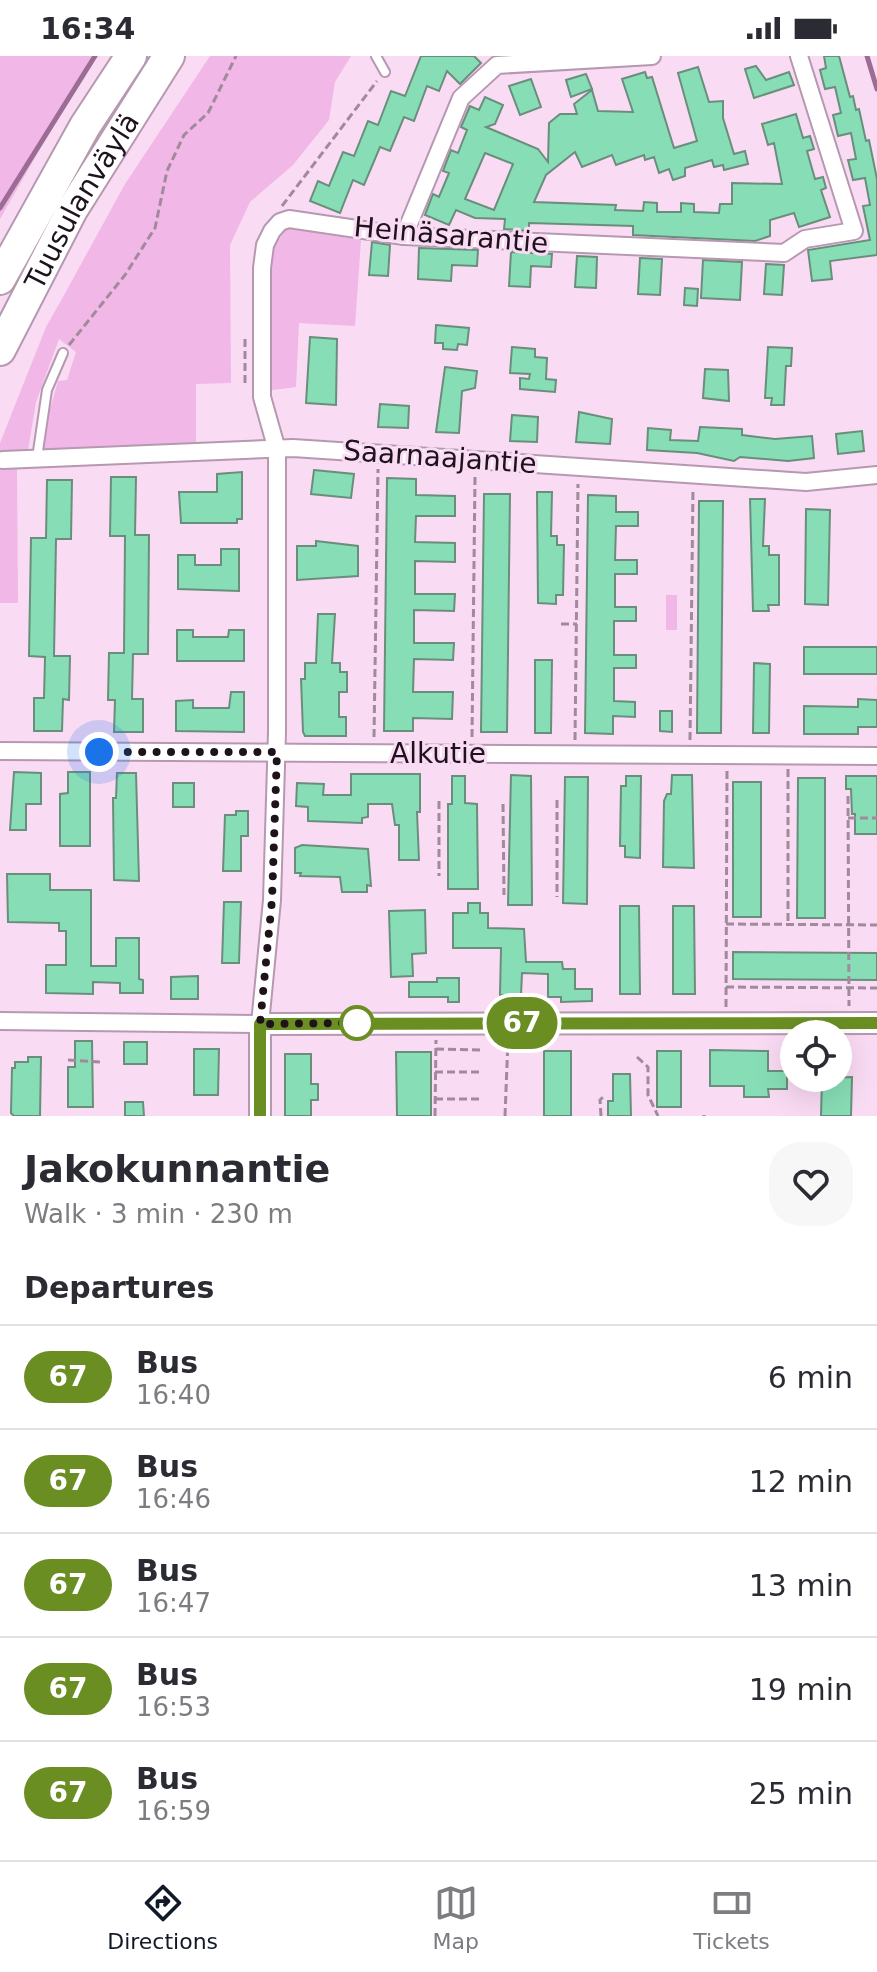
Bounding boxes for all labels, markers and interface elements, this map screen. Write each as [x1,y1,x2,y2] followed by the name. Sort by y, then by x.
[40,11,136,46] text: 16:34
[17,107,146,296] street label: Tuusulanväylä
[352,210,550,260] street label: Heinäsarantie
[342,434,538,480] street label: Saarnaajantie
[79,732,119,772] your location
[390,737,486,770] street label: Alkutie
[486,997,558,1049] line badge: 67
[340,1006,374,1040] unlabelled marker
[503,1006,541,1039] text: 67
[780,1020,852,1092] map controls
[780,1020,852,1092] button: locate
[769,1142,853,1226] button: heart
[24,1147,330,1191] text: Jakokunnantie
[24,1199,293,1229] text: Walk · 3 min · 230 m
[24,1270,214,1305] text: Departures
[136,1345,198,1380] text: Bus
[49,1360,87,1393] text: 67
[768,1360,853,1395] text: 6 min
[136,1380,211,1410] text: 16:40
[136,1449,198,1484] text: Bus
[49,1464,87,1497] text: 67
[749,1464,853,1499] text: 12 min
[136,1484,211,1514] text: 16:46
[136,1553,198,1588] text: Bus
[49,1568,87,1601] text: 67
[749,1568,853,1603] text: 13 min
[136,1588,211,1618] text: 16:47
[136,1657,198,1692] text: Bus
[49,1672,87,1705] text: 67
[749,1672,853,1707] text: 19 min
[136,1692,211,1722] text: 16:53
[136,1761,198,1796] text: Bus
[49,1776,87,1809] text: 67
[749,1776,853,1811] text: 25 min
[136,1796,211,1826] text: 16:59
[107,1881,218,1954] tab: Directions
[432,1881,479,1954] tab: Map
[693,1881,770,1954] tab: Tickets

